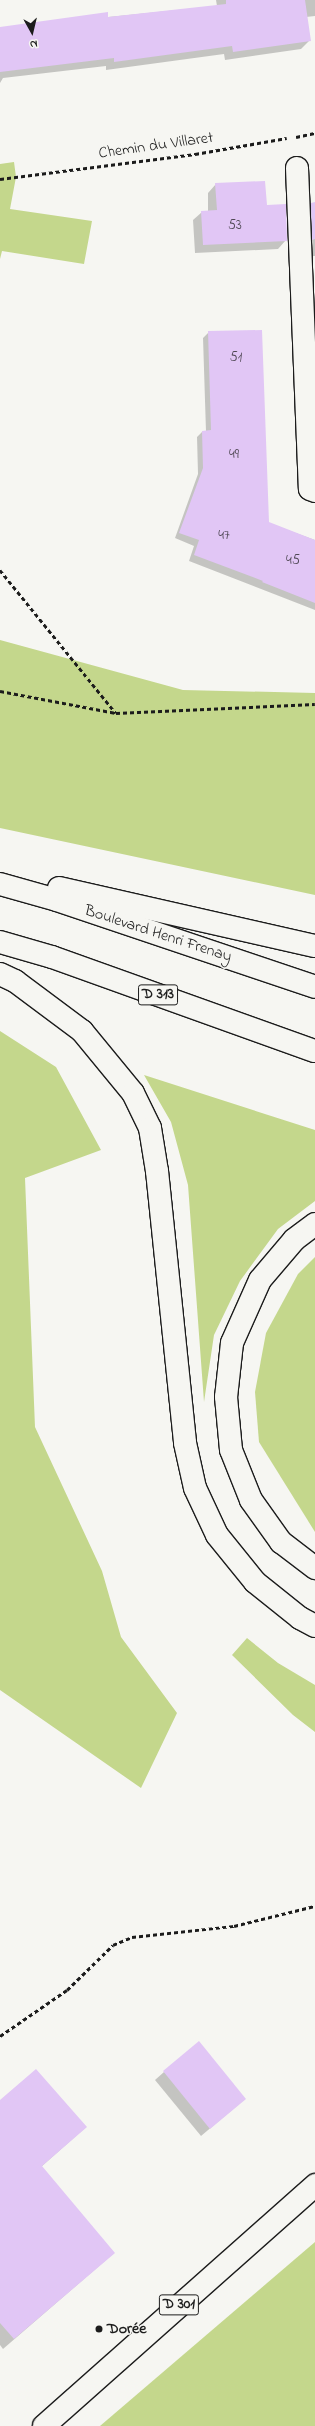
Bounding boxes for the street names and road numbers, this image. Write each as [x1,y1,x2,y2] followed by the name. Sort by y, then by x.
[97,128,215,164] street label: Chemin du Villaret
[82,901,234,967] street label: Boulevard Henri Frenay
[138,982,178,1008] road number: D 313
[158,2292,200,2318] road number: D 301

